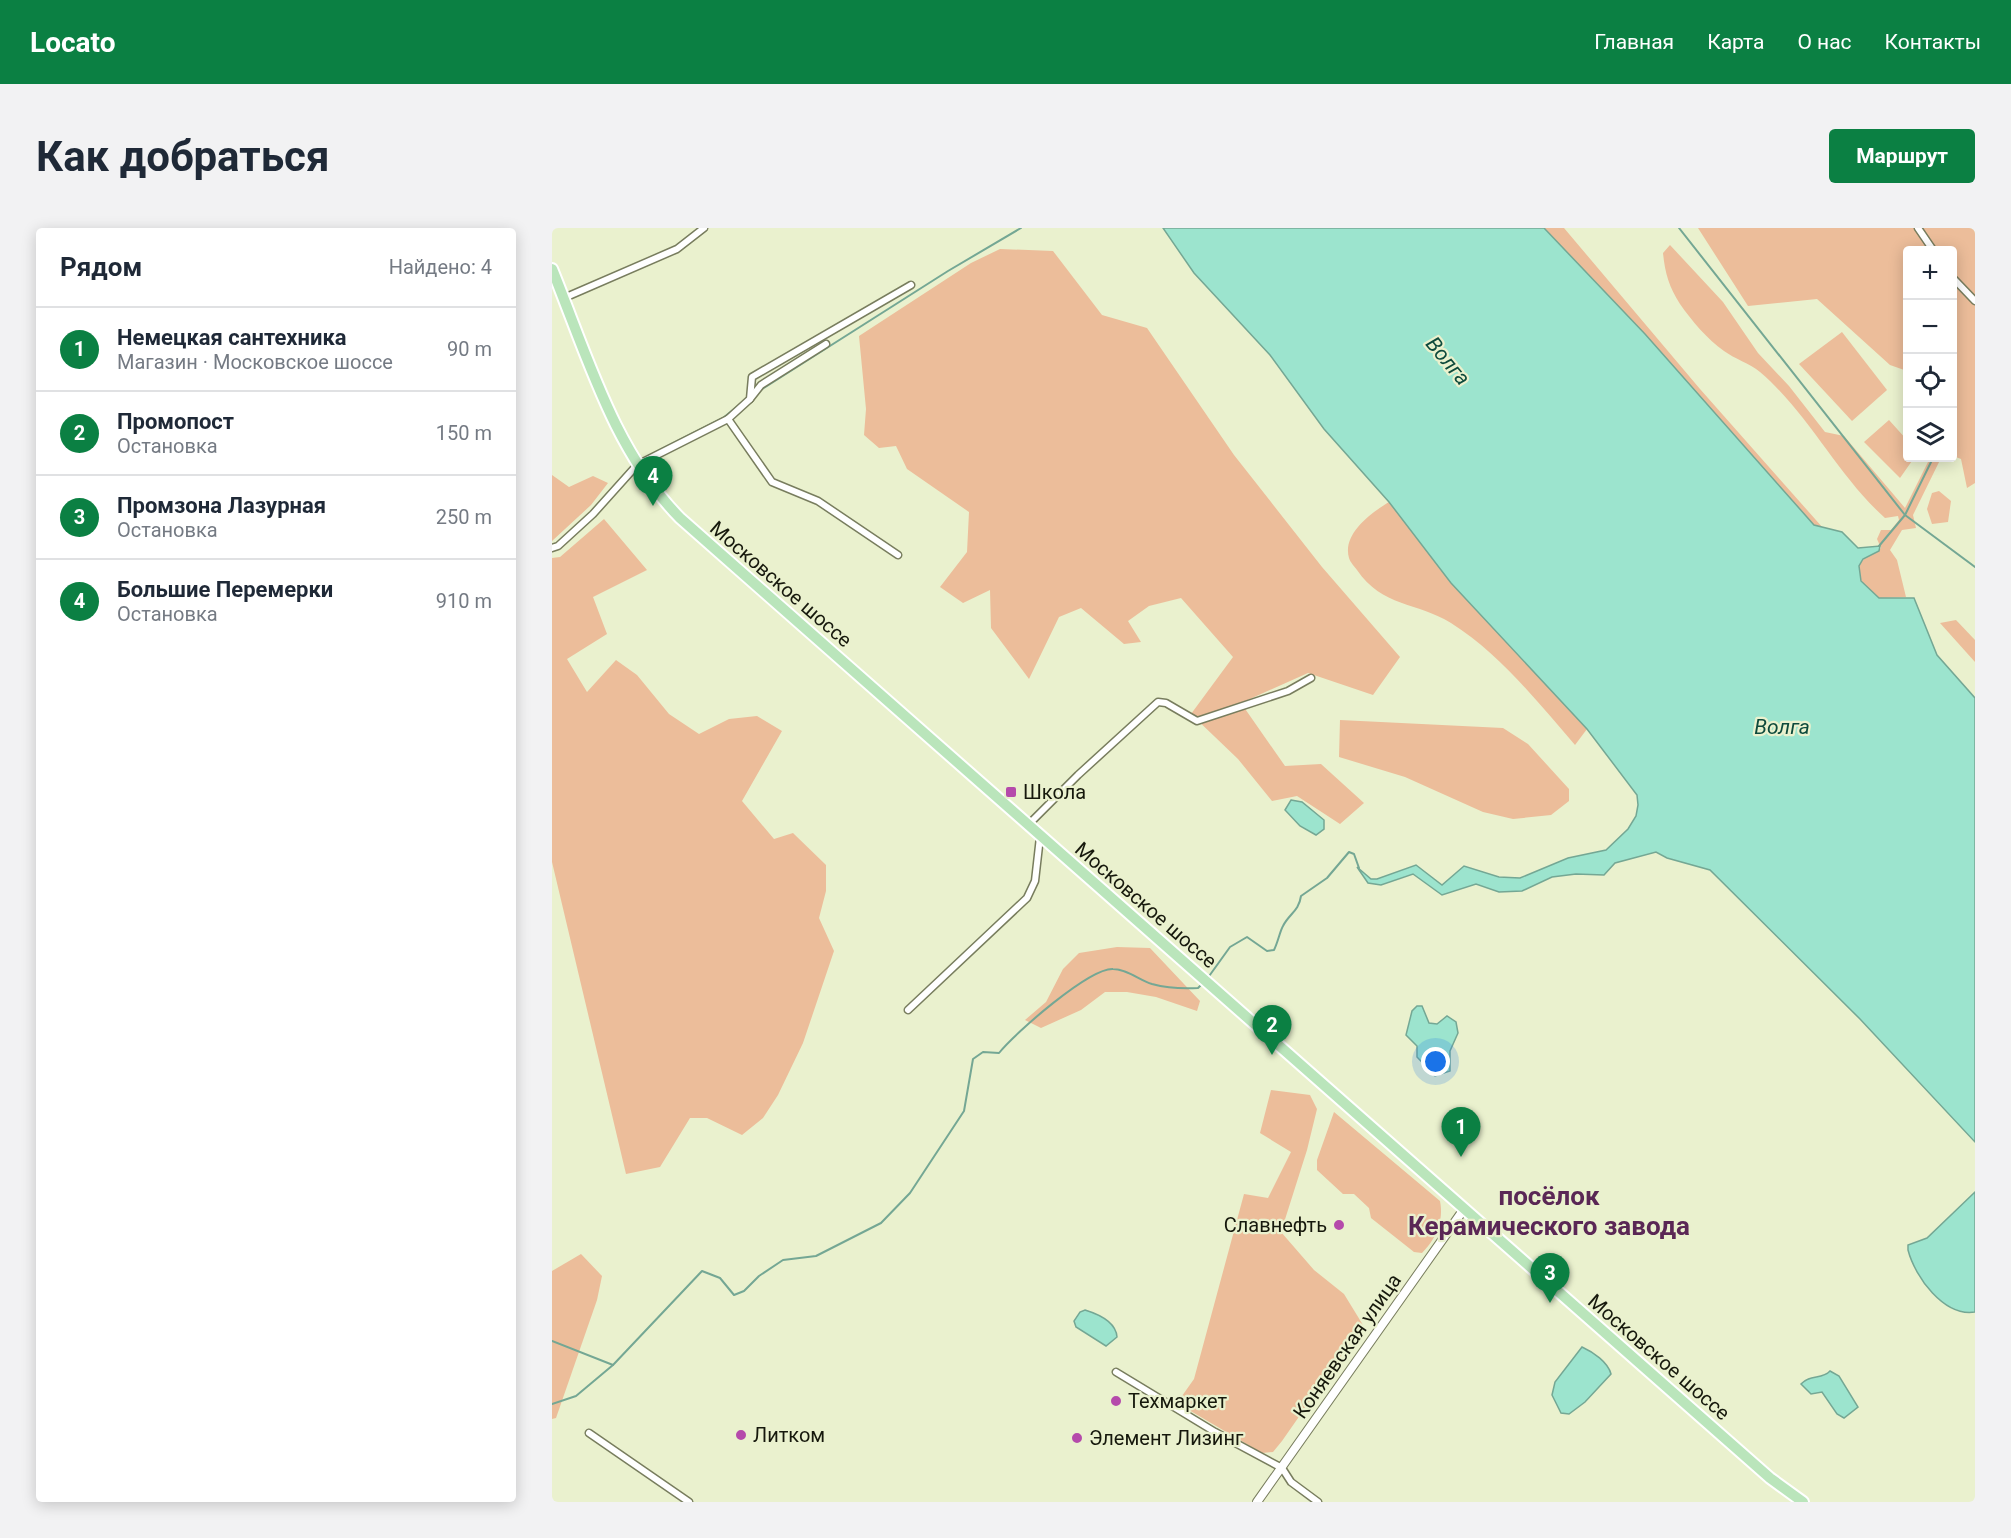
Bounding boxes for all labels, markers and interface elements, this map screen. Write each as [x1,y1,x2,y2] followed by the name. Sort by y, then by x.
[30,26,115,59] text: Locato
[1594,30,1674,54] text: Главная
[1707,30,1764,54] text: Карта
[1797,30,1852,54] text: О нас
[1885,30,1981,54] text: Контакты
[1829,129,1975,183] button: Маршрут
[36,132,330,181] text: Как добраться
[1903,246,1957,462] map controls
[1903,246,1957,300] button: +
[60,252,142,282] text: Рядом
[389,255,492,279] text: Найдено: 4
[1903,300,1957,354] button: −
[117,325,347,350] text: Немецкая сантехника
[1421,332,1475,390] water label: Волга
[74,337,85,361] text: 1
[447,337,492,361] text: 90 m
[117,350,393,374] text: Магазин · Московское шоссе
[1903,354,1957,408] button: locate
[1903,408,1957,462] button: layers
[117,409,234,434] text: Промопост
[74,421,85,445] text: 2
[436,421,492,445] text: 150 m
[117,434,218,458] text: Остановка
[634,456,672,506] pin: 4
[117,493,326,518] text: Промзона Лазурная
[74,505,85,529] text: 3
[436,505,492,529] text: 250 m
[705,516,857,652] street label: Московское шоссе
[117,518,218,542] text: Остановка
[117,577,333,602] text: Большие Перемерки
[74,589,85,613] text: 4
[436,589,492,613] text: 910 m
[117,602,218,626] text: Остановка
[1754,715,1810,739] water label: Волга
[1023,780,1086,804] place label: Школа
[1004,785,1018,799] marker: Школа
[1070,837,1222,973] street label: Московское шоссе
[1252,1006,1292,1055] pin: 2
[1421,1047,1450,1076] your location
[1442,1108,1480,1157] pin: 1
[1408,1181,1690,1241] district label: посёлок Керамического завода
[1224,1213,1327,1237] place label: Славнефть
[1332,1218,1346,1232] marker: Славнефть
[1530,1254,1570,1303] pin: 3
[1288,1269,1406,1423] street label: Коняевская улица
[1583,1289,1735,1425] street label: Московское шоссе
[1128,1389,1228,1413] place label: Техмаркет
[1109,1394,1123,1408] marker: Техмаркет
[753,1423,825,1447] place label: Литком
[1089,1426,1244,1450] place label: Элемент Лизинг
[734,1428,748,1442] marker: Литком
[1070,1431,1084,1445] marker: Элемент Лизинг

